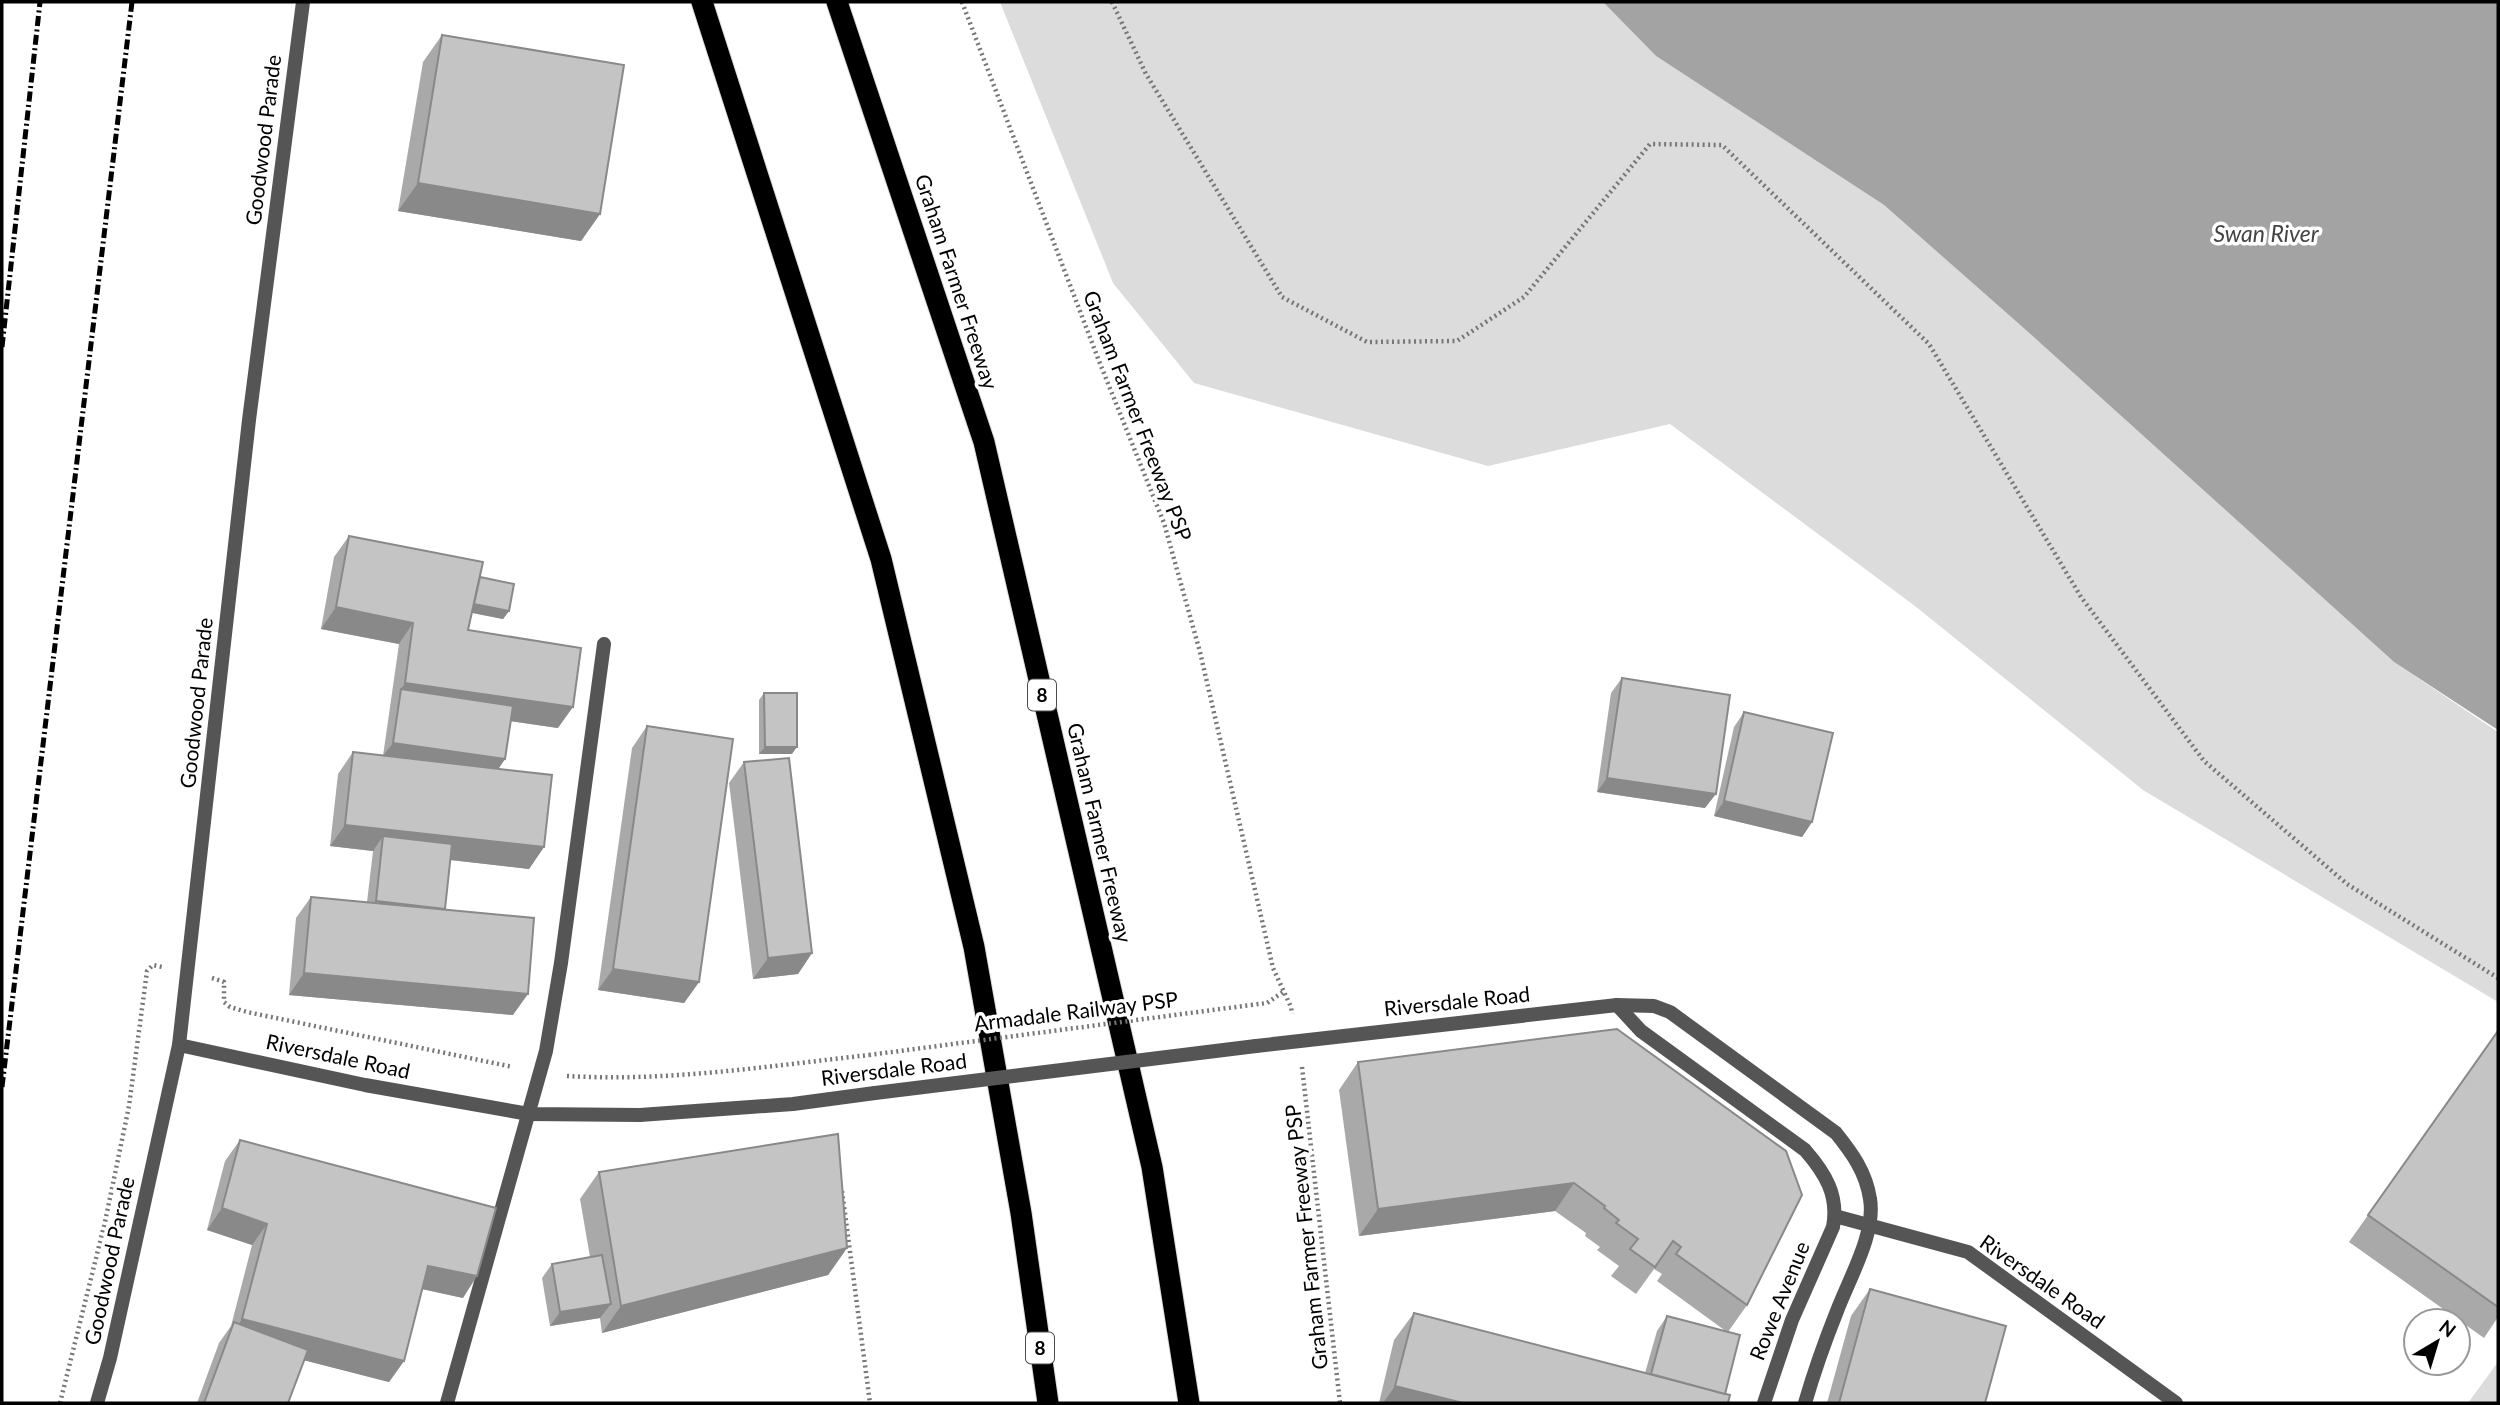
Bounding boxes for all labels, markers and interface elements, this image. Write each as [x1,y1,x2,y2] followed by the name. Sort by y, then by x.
[240,53,285,226] street label: Goodwood Parade
[911,171,1004,393] street label: Graham Farmer Freeway
[2213,219,2320,247] water label: Swan River
[1079,287,1198,544] street label: Graham Farmer Freeway PSP
[174,616,217,789] street label: Goodwood Parade
[1028,680,1056,710] road number: 8
[1063,720,1138,945] street label: Graham Farmer Freeway
[1383,980,1531,1021] street label: Riversdale Road
[972,986,1179,1035] street label: Armadale Railway PSP
[264,1028,413,1083] street label: Riversdale Road
[820,1047,968,1090] street label: Riversdale Road
[1279,1103,1332,1371] street label: Graham Farmer Freeway PSP
[78,1174,139,1347] street label: Goodwood Parade
[1976,1228,2110,1333] street label: Riversdale Road
[1743,1237,1814,1363] street label: Rowe Avenue
[2402,1307,2472,1377] north arrow
[2435,1315,2461,1342] text: N
[1026,1332,1054,1364] road number: 8

